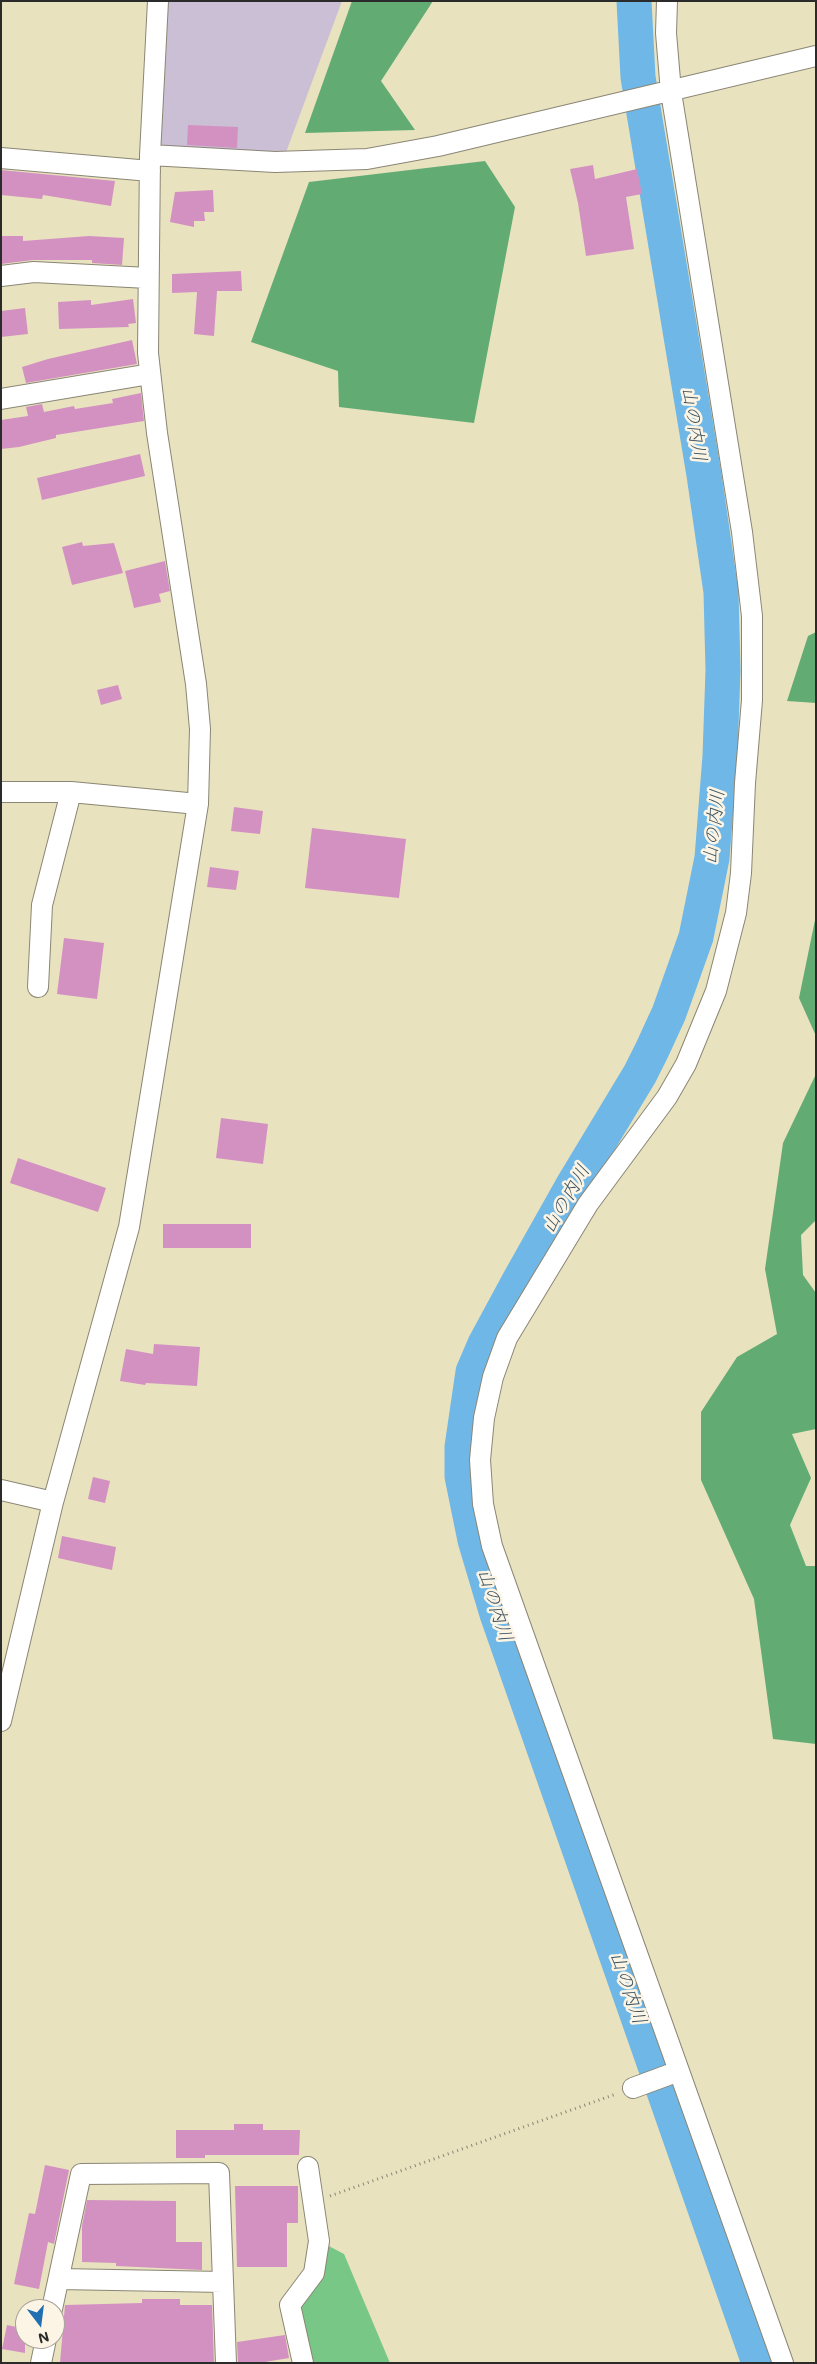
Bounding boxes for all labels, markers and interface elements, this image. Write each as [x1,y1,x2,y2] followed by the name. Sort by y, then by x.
[677,385,711,463] water label: 山の内川
[699,788,729,866] water label: 山の内川
[537,1160,595,1238] water label: 山の内川
[472,1565,518,1645] water label: 山の内川
[605,1948,651,2028] water label: 山の内川
[15,2299,65,2349] north arrow
[36,2327,51,2349] text: N

